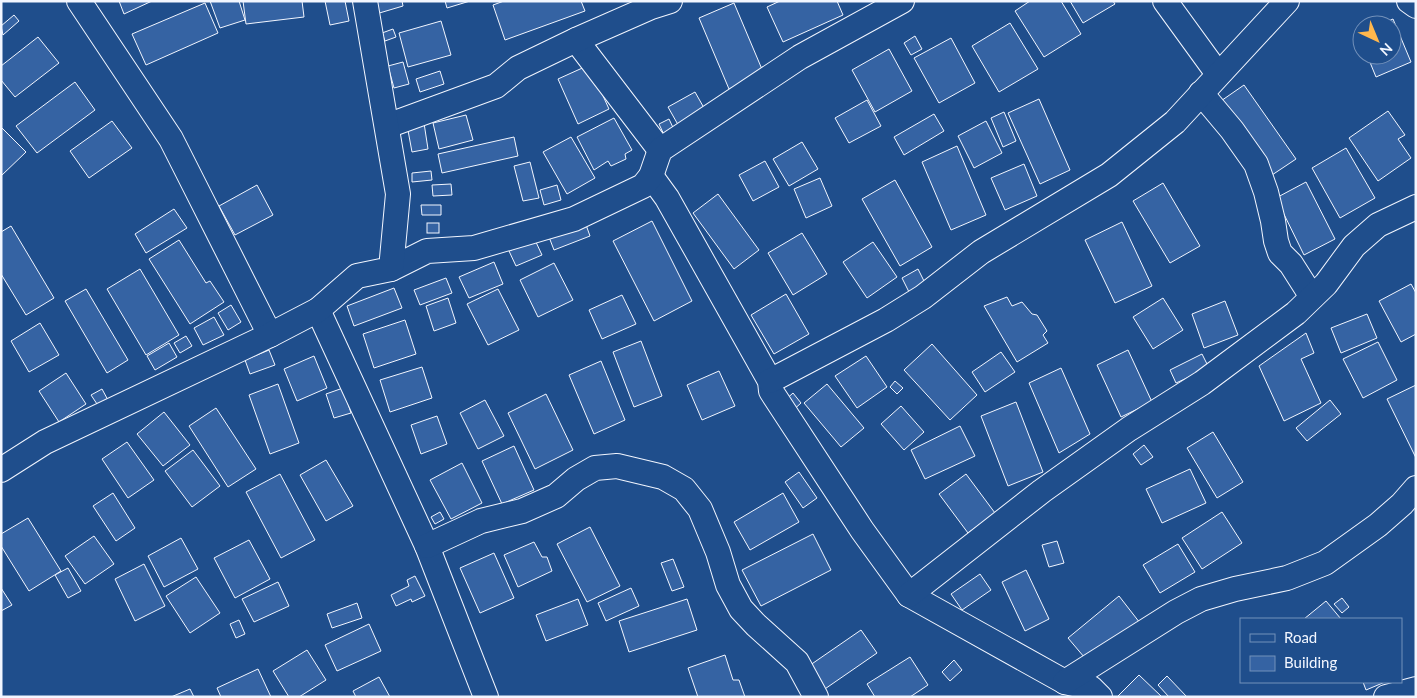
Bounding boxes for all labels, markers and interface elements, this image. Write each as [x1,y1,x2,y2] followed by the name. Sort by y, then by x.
[1352,15,1402,65] north arrow
[1377,40,1396,60] text: N
[1240,618,1402,683] legend
[1284,628,1317,646] text: Road
[1284,653,1337,671] text: Building

